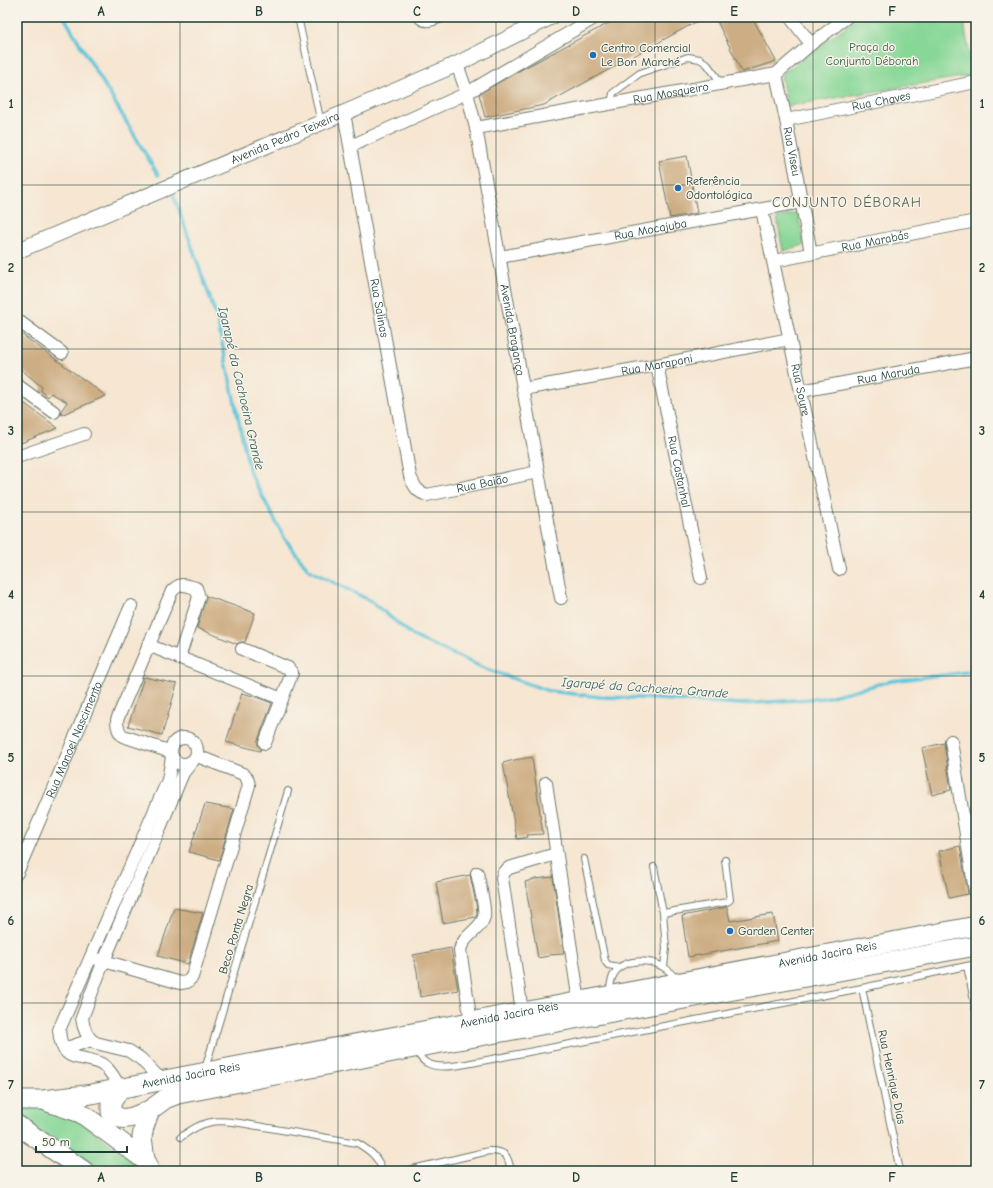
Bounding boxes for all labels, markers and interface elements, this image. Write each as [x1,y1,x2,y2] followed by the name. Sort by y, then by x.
[97,4,105,19] text: A
[255,4,263,19] text: B
[413,4,421,19] text: C
[572,4,580,19] text: D
[730,4,738,19] text: E
[888,4,896,19] text: F
[826,40,918,68] park label: Praça do Conjunto Déborah
[601,41,691,69] place label: Centro Comercial Le Bon Marché
[588,50,598,60] marker: Centro Comercial Le Bon Marché
[632,79,710,107] street label: Rua Mosqueiro
[851,88,912,114] street label: Rua Chaves
[8,96,14,111] text: 1
[979,96,985,111] text: 1
[229,109,341,167] street label: Avenida Pedro Teixeira
[780,126,803,177] street label: Rua Viseu
[686,174,753,202] place label: Referência Odontológica
[673,183,683,193] marker: Referência Odontológica
[772,194,922,211] district label: CONJUNTO DÉBORAH
[613,216,688,243] street label: Rua Mocajuba
[840,228,910,254] street label: Rua Marabás
[8,260,14,275] text: 2
[979,260,985,275] text: 2
[367,277,392,338] street label: Rua Salinas
[497,283,528,377] street label: Avenida Bragança
[215,304,268,472] water label: Igarapé da Cachoeira Grande
[620,351,694,378] street label: Rua Marapani
[788,362,813,417] street label: Rua Soure
[856,362,921,387] street label: Rua Maruda
[8,423,14,438] text: 3
[979,423,985,438] text: 3
[665,434,693,509] street label: Rua Castanhal
[455,471,509,496] street label: Rua Baião
[8,587,14,602] text: 4
[979,587,985,602] text: 4
[560,674,729,701] water label: Igarapé da Cachoeira Grande
[43,679,105,800] street label: Rua Manoel Nascimento
[8,750,15,765] text: 5
[979,750,986,765] text: 5
[216,882,256,976] street label: Beco Ponta Negra
[8,913,15,928] text: 6
[979,913,986,928] text: 6
[738,924,814,938] place label: Garden Center
[725,926,735,936] marker: Garden Center
[777,938,878,970] street label: Avenida Jacira Reis
[459,998,559,1031] street label: Avenida Jacira Reis
[875,1029,909,1125] street label: Rua Henrique Dias
[141,1059,241,1091] street label: Avenida Jacira Reis
[8,1077,14,1092] text: 7
[979,1077,985,1092] text: 7
[36,1128,127,1154] scale bar
[42,1135,70,1149] text: 50 m
[97,1170,105,1185] text: A
[255,1170,263,1185] text: B
[413,1170,421,1185] text: C
[572,1170,580,1185] text: D
[730,1170,738,1185] text: E
[888,1170,896,1185] text: F

